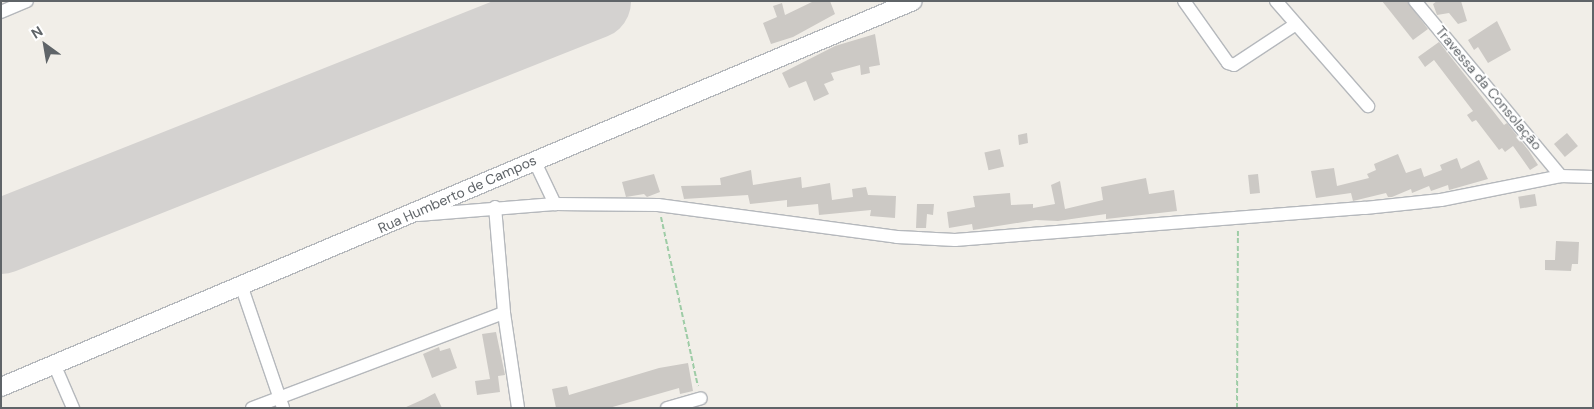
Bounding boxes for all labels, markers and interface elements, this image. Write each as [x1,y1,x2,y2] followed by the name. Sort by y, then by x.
[20,20,70,70] north arrow
[28,22,46,43] text: N
[1432,23,1546,153] street label: Travessa da Consolação
[375,151,539,237] street label: Rua Humberto de Campos

